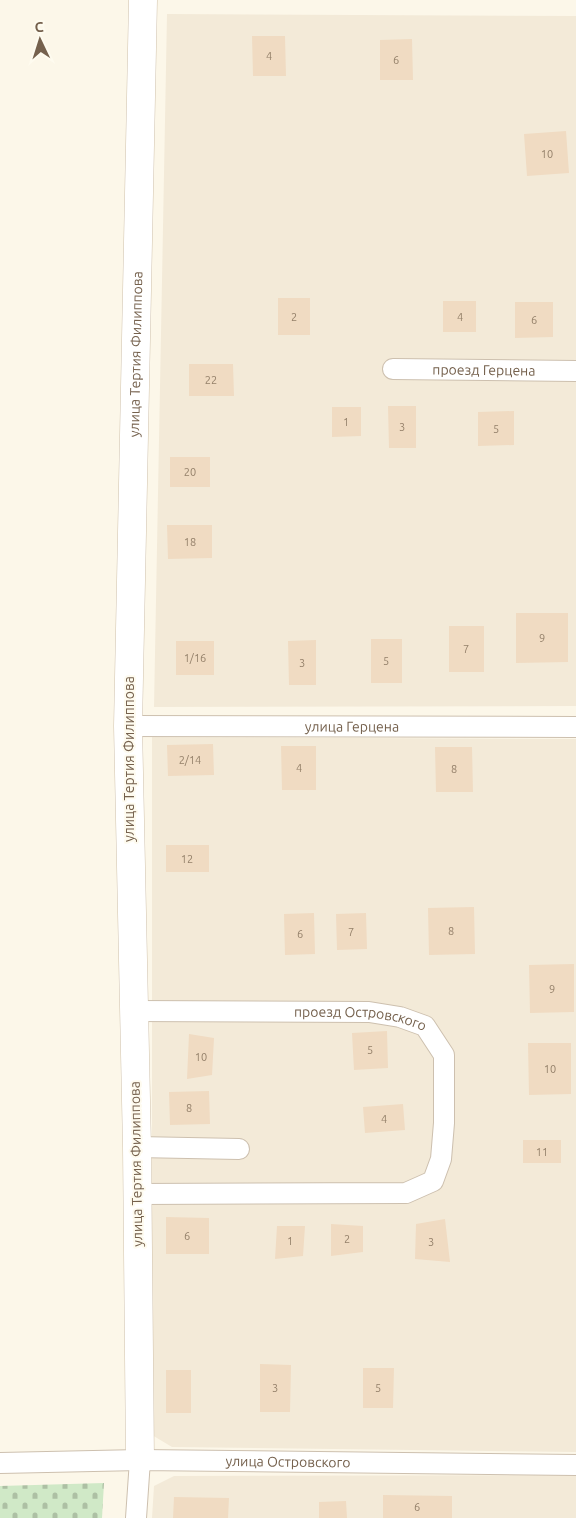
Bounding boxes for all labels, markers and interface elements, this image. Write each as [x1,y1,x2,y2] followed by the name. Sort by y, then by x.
[15,15,65,65] north arrow
[34,19,44,35] text: С
[266,50,272,62] house number: 4
[393,54,399,66] house number: 6
[541,148,553,160] house number: 10
[126,271,145,437] street label: улица Тертия Филиппова
[291,311,297,323] house number: 2
[457,311,463,323] house number: 4
[531,314,537,326] house number: 6
[432,361,536,379] street label: проезд Герцена
[205,374,217,386] house number: 22
[343,416,349,428] house number: 1
[399,421,405,433] house number: 3
[493,423,499,435] house number: 5
[184,466,196,478] house number: 20
[184,536,196,548] house number: 18
[539,632,545,644] house number: 9
[463,643,469,655] house number: 7
[184,652,206,664] house number: 1/16
[383,655,389,667] house number: 5
[299,657,305,669] house number: 3
[121,676,137,842] street label: улица Тертия Филиппова
[305,718,399,735] street label: улица Герцена
[179,754,201,766] house number: 2/14
[296,762,302,774] house number: 4
[451,763,457,775] house number: 8
[181,853,193,865] house number: 12
[448,925,454,937] house number: 8
[348,926,354,938] house number: 7
[297,928,303,940] house number: 6
[549,983,555,995] house number: 9
[294,1004,429,1034] street label: проезд Островского
[367,1044,373,1056] house number: 5
[195,1051,207,1063] house number: 10
[544,1063,556,1075] house number: 10
[127,1081,145,1247] street label: улица Тертия Филиппова
[186,1102,192,1114] house number: 8
[381,1113,387,1125] house number: 4
[536,1146,548,1158] house number: 11
[184,1230,190,1242] house number: 6
[344,1233,350,1245] house number: 2
[287,1235,293,1247] house number: 1
[428,1236,434,1248] house number: 3
[272,1382,278,1394] house number: 3
[375,1382,381,1394] house number: 5
[225,1453,351,1470] street label: улица Островского
[414,1501,420,1513] house number: 6

